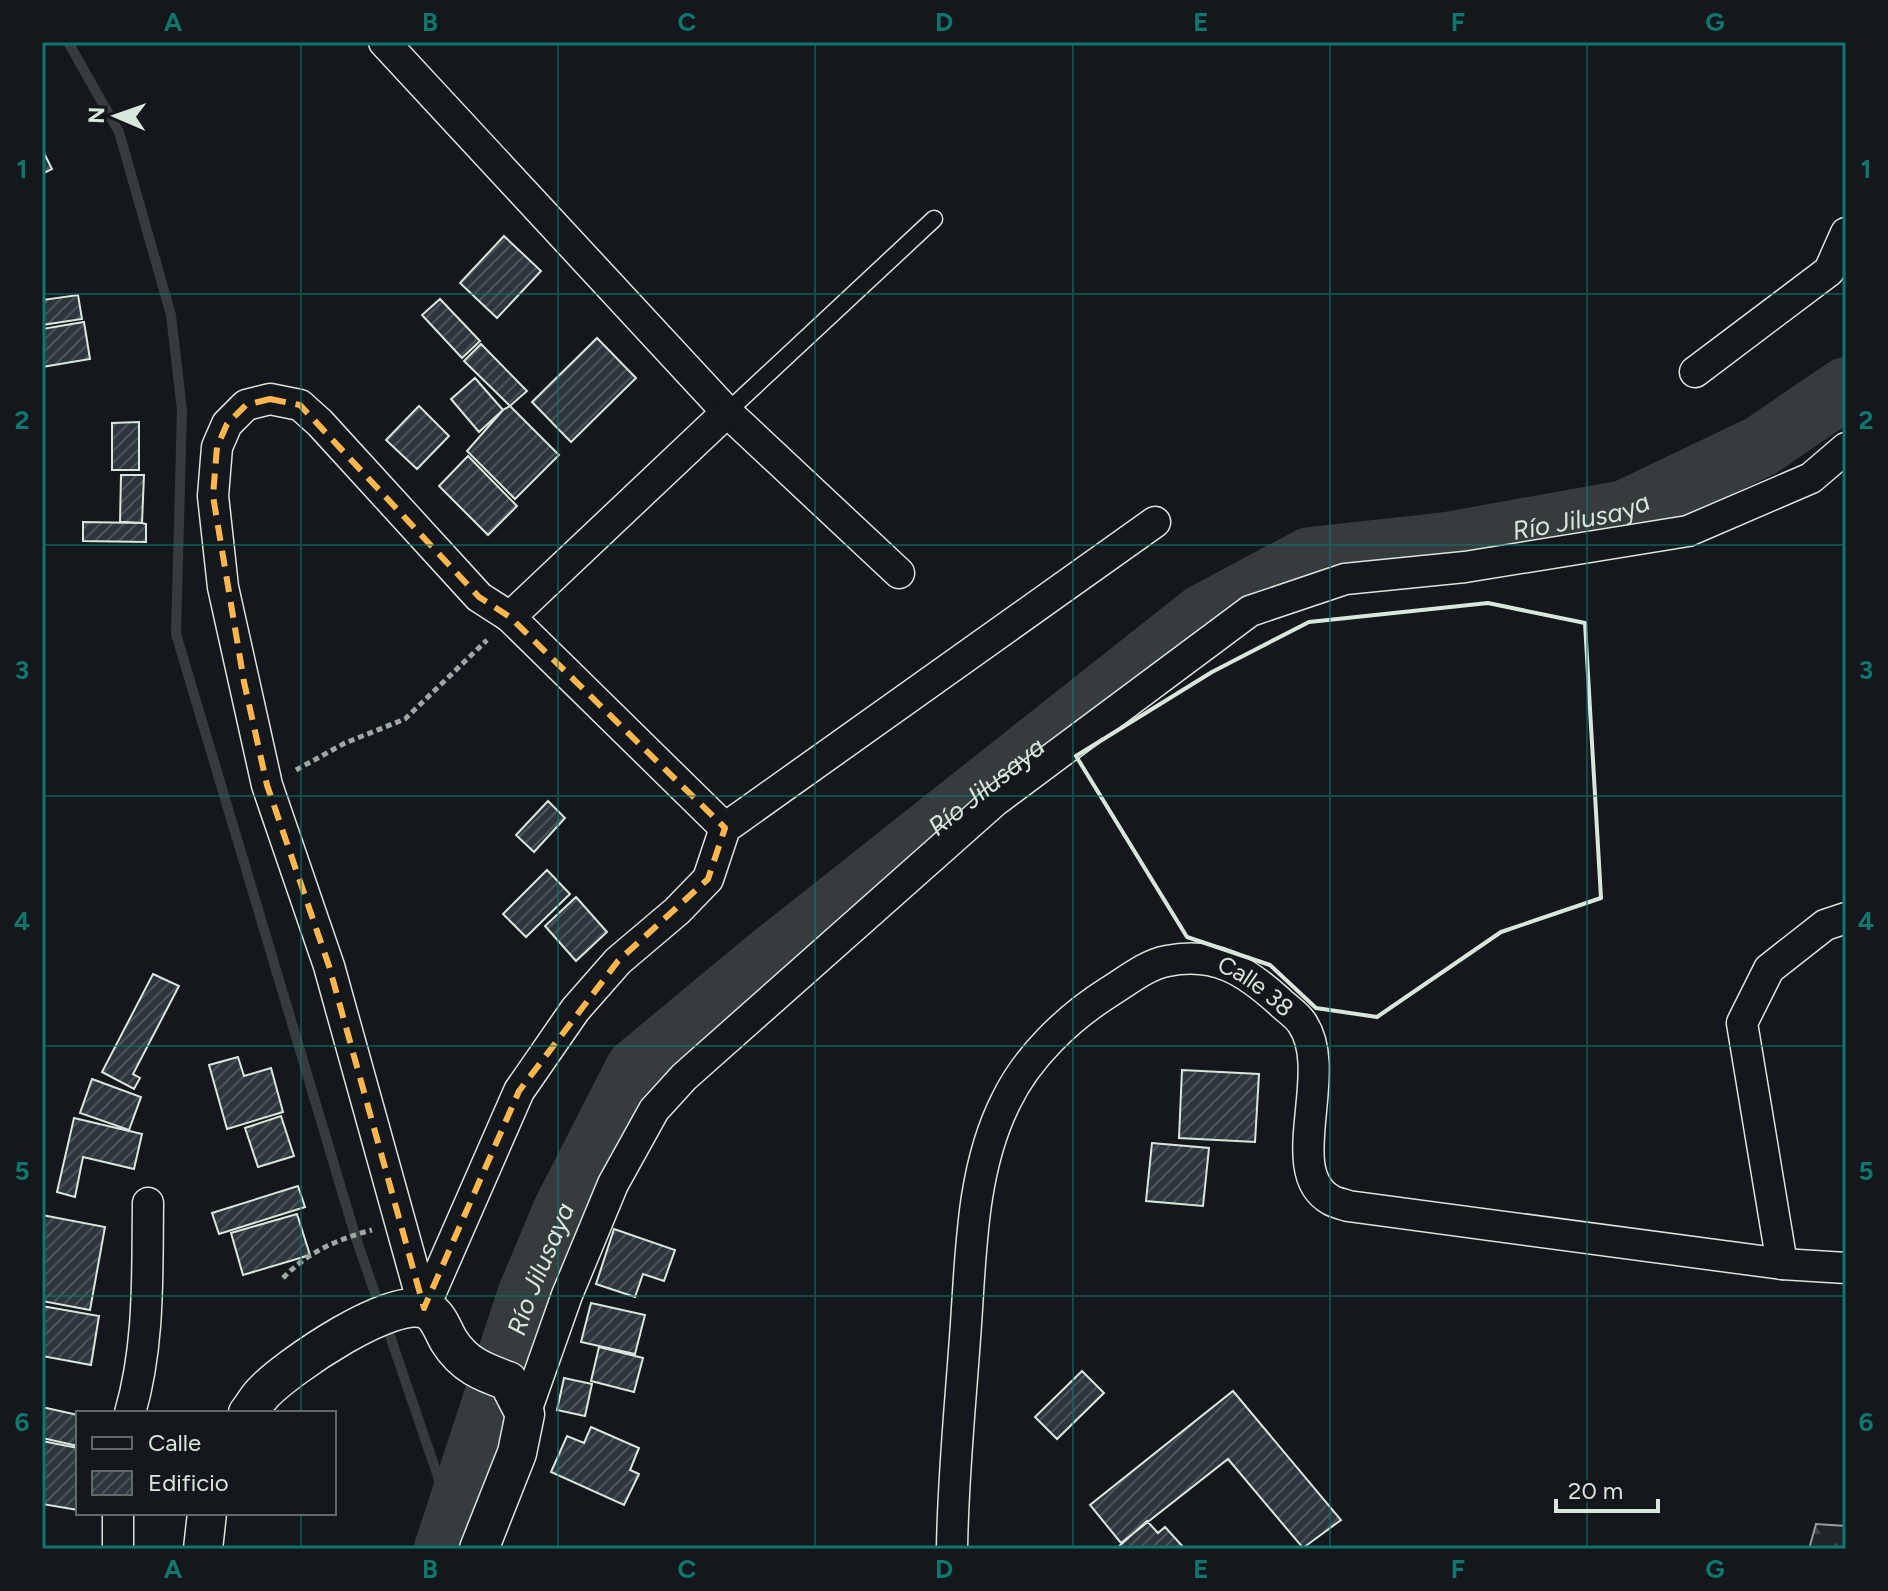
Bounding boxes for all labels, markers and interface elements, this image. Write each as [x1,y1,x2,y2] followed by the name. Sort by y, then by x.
[164,6,183,38] text: A
[422,6,438,38] text: B
[678,6,697,38] text: C
[935,6,953,38] text: D
[1193,6,1209,38] text: E
[1451,6,1465,38] text: F
[1705,6,1725,38] text: G
[76,76,156,156] north arrow
[83,106,110,124] text: N
[17,153,27,185] text: 1
[1861,153,1871,185] text: 1
[14,404,30,436] text: 2
[1858,404,1874,436] text: 2
[1510,485,1655,547] water label: Río Jilusaya
[15,654,29,686] text: 3
[1859,654,1873,686] text: 3
[922,731,1051,842] water label: Río Jilusaya
[14,905,30,937] text: 4
[1858,905,1874,937] text: 4
[1214,949,1300,1022] street label: Calle 38
[14,1155,30,1187] text: 5
[1858,1155,1874,1187] text: 5
[500,1198,581,1339] water label: Río Jilusaya
[14,1406,30,1438] text: 6
[1858,1406,1874,1438] text: 6
[76,1411,336,1515] legend
[148,1428,201,1457] text: Calle
[1556,1463,1658,1513] scale bar
[148,1468,229,1497] text: Edificio
[1568,1476,1623,1505] text: 20 m
[164,1553,183,1585] text: A
[422,1553,438,1585] text: B
[678,1553,697,1585] text: C
[935,1553,953,1585] text: D
[1193,1553,1209,1585] text: E
[1451,1553,1465,1585] text: F
[1705,1553,1725,1585] text: G

